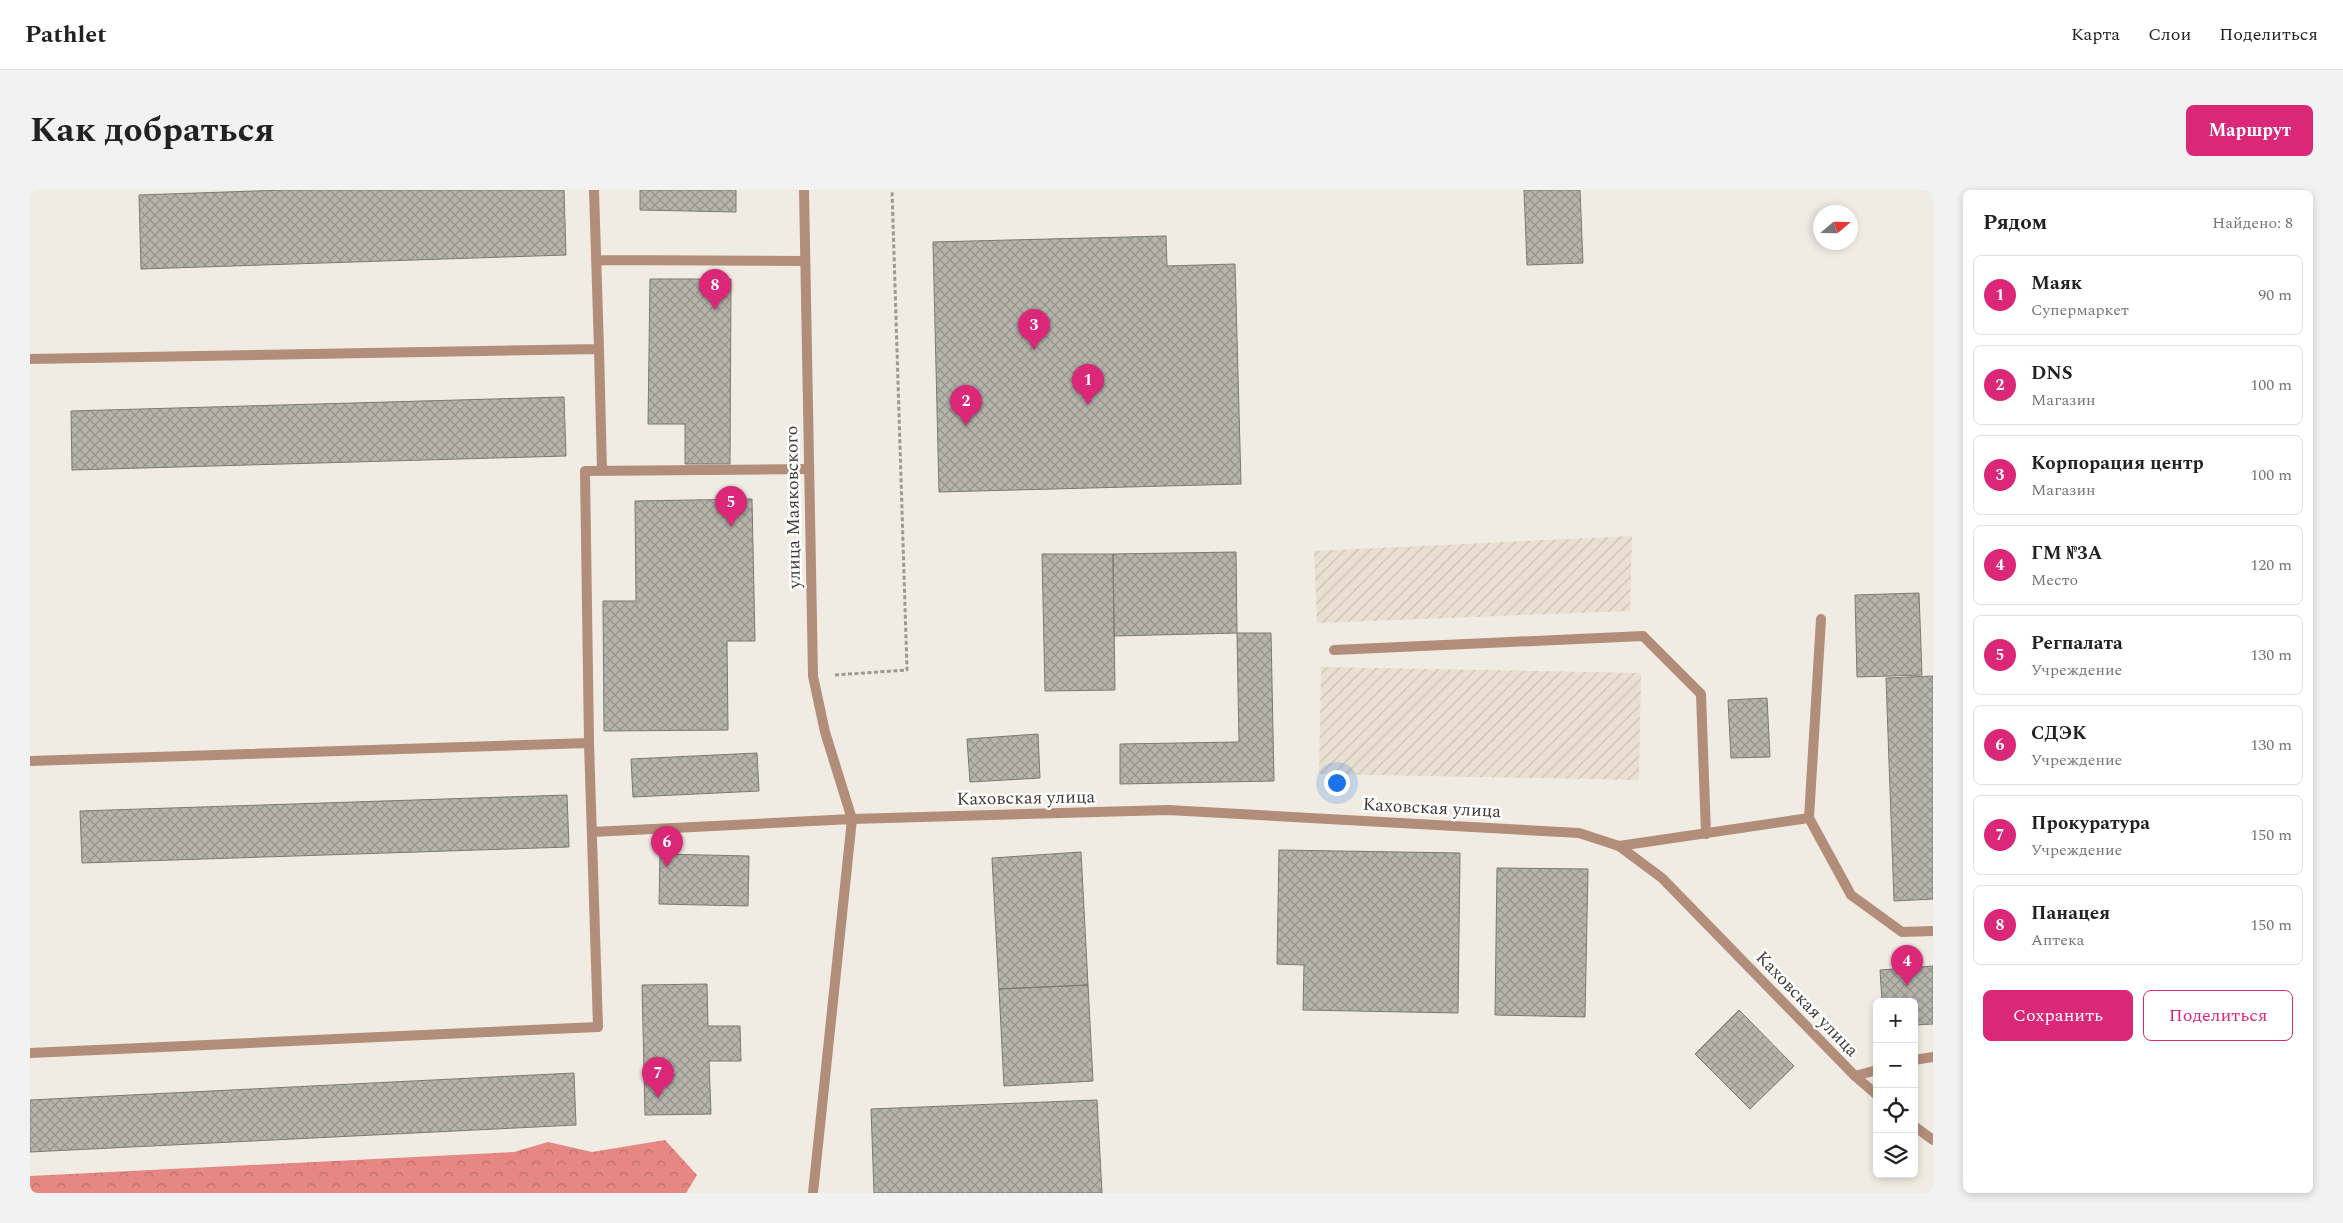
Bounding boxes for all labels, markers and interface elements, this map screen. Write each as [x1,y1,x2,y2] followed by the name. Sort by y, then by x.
[25,17,107,53] text: Pathlet
[2071,21,2120,48] text: Карта
[2148,21,2191,48] text: Слои
[2219,21,2318,48] text: Поделиться
[30,104,275,157] text: Как добраться
[2186,105,2313,156] button: Маршрут
[1813,205,1858,250] north arrow
[1983,207,2047,239] text: Рядом
[2212,211,2293,235] text: Найдено: 8
[699,269,731,310] pin: 8
[2031,269,2082,298] text: Маяк
[1996,283,2004,307] text: 1
[2258,283,2292,307] text: 90 m
[2031,298,2129,322] text: Супермаркет
[1018,309,1050,350] pin: 3
[2031,359,2073,388] text: DNS
[1072,364,1104,405] pin: 1
[1996,373,2004,397] text: 2
[2250,373,2292,397] text: 100 m
[950,385,982,426] pin: 2
[2031,388,2095,412] text: Магазин
[778,425,808,590] street label: улица Маяковского
[2031,449,2204,478] text: Корпорация центр
[1996,463,2004,487] text: 3
[2250,463,2292,487] text: 100 m
[2031,478,2095,502] text: Магазин
[715,486,747,527] pin: 5
[2031,539,2102,568] text: ГМ №3А
[1996,553,2004,577] text: 4
[2250,553,2292,577] text: 120 m
[2031,568,2078,592] text: Место
[2031,629,2123,658] text: Регпалата
[1996,643,2004,667] text: 5
[2250,643,2292,667] text: 130 m
[2031,658,2122,682] text: Учреждение
[2031,719,2087,748] text: СДЭК
[1996,733,2004,757] text: 6
[2250,733,2292,757] text: 130 m
[2031,748,2122,772] text: Учреждение
[1324,770,1350,796] your location
[956,783,1096,813] street label: Каховская улица
[1362,791,1502,825] street label: Каховская улица
[2031,809,2150,838] text: Прокуратура
[1996,823,2004,847] text: 7
[2250,823,2292,847] text: 150 m
[651,826,683,867] pin: 6
[2031,838,2122,862] text: Учреждение
[2031,899,2110,928] text: Панацея
[1996,913,2004,937] text: 8
[2250,913,2292,937] text: 150 m
[2031,928,2084,952] text: Аптека
[1749,945,1865,1063] street label: Каховская улица
[1891,945,1923,986] pin: 4
[1983,990,2133,1041] button: Сохранить
[2143,990,2293,1041] button: Поделиться
[1873,998,1918,1178] map controls
[1873,998,1918,1043] button: +
[1873,1043,1918,1088] button: −
[642,1057,674,1098] pin: 7
[1873,1088,1918,1133] button: locate
[1873,1133,1918,1178] button: layers

